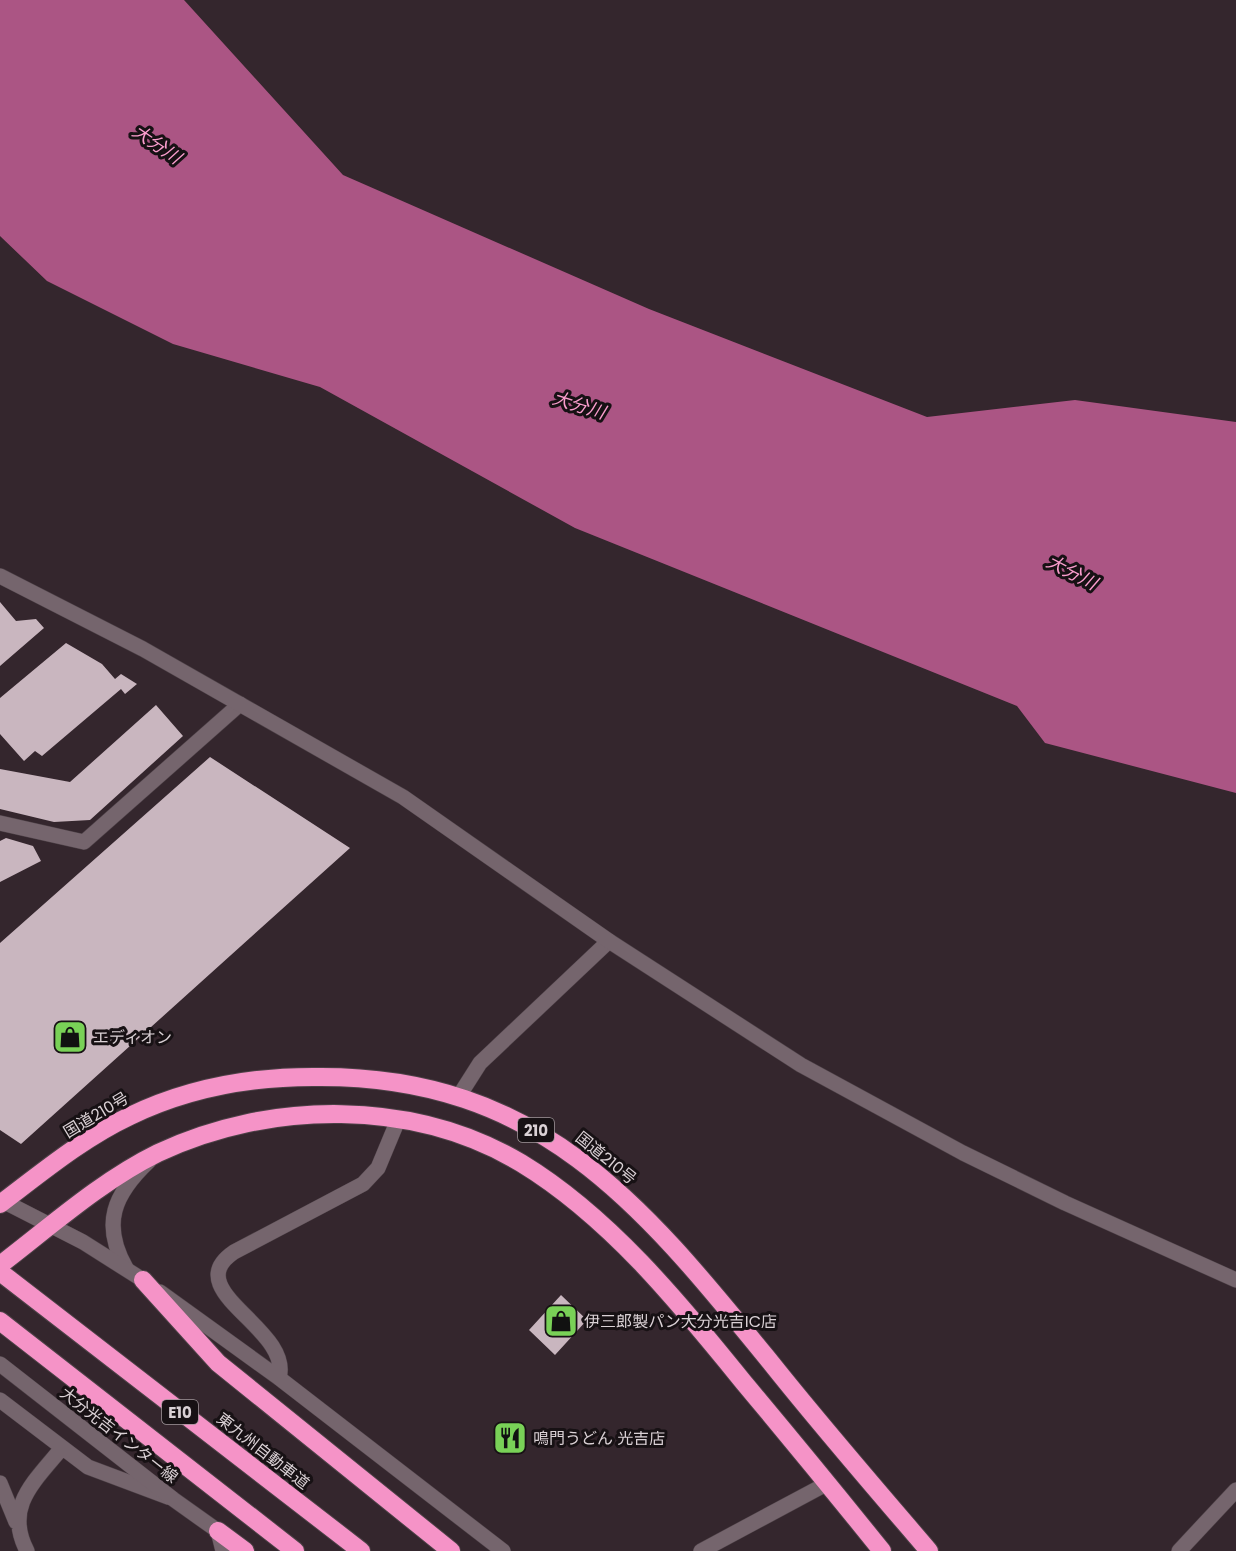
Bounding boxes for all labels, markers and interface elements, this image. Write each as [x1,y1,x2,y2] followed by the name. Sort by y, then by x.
[128,119,188,171] water label: 大分川
[550,385,610,425] water label: 大分川
[1042,549,1104,596] water label: 大分川
[52,1019,88,1055] shop icon: エディオン
[93,1026,172,1049] place label: エディオン
[59,1087,133,1143] street label: 国道210号
[518,1118,554,1142] road number: 210
[571,1126,641,1190] street label: 国道210号
[543,1303,579,1339] shop icon: 伊三郎製パン大分光吉IC店
[584,1310,777,1333] place label: 伊三郎製パン大分光吉IC店
[55,1382,183,1488] street label: 大分光吉インター線
[162,1400,198,1424] road number: E10
[212,1407,314,1495] street label: 東九州自動車道
[492,1420,528,1456] restaurant icon: 鳴門うどん 光吉店
[533,1427,665,1450] place label: 鳴門うどん 光吉店

